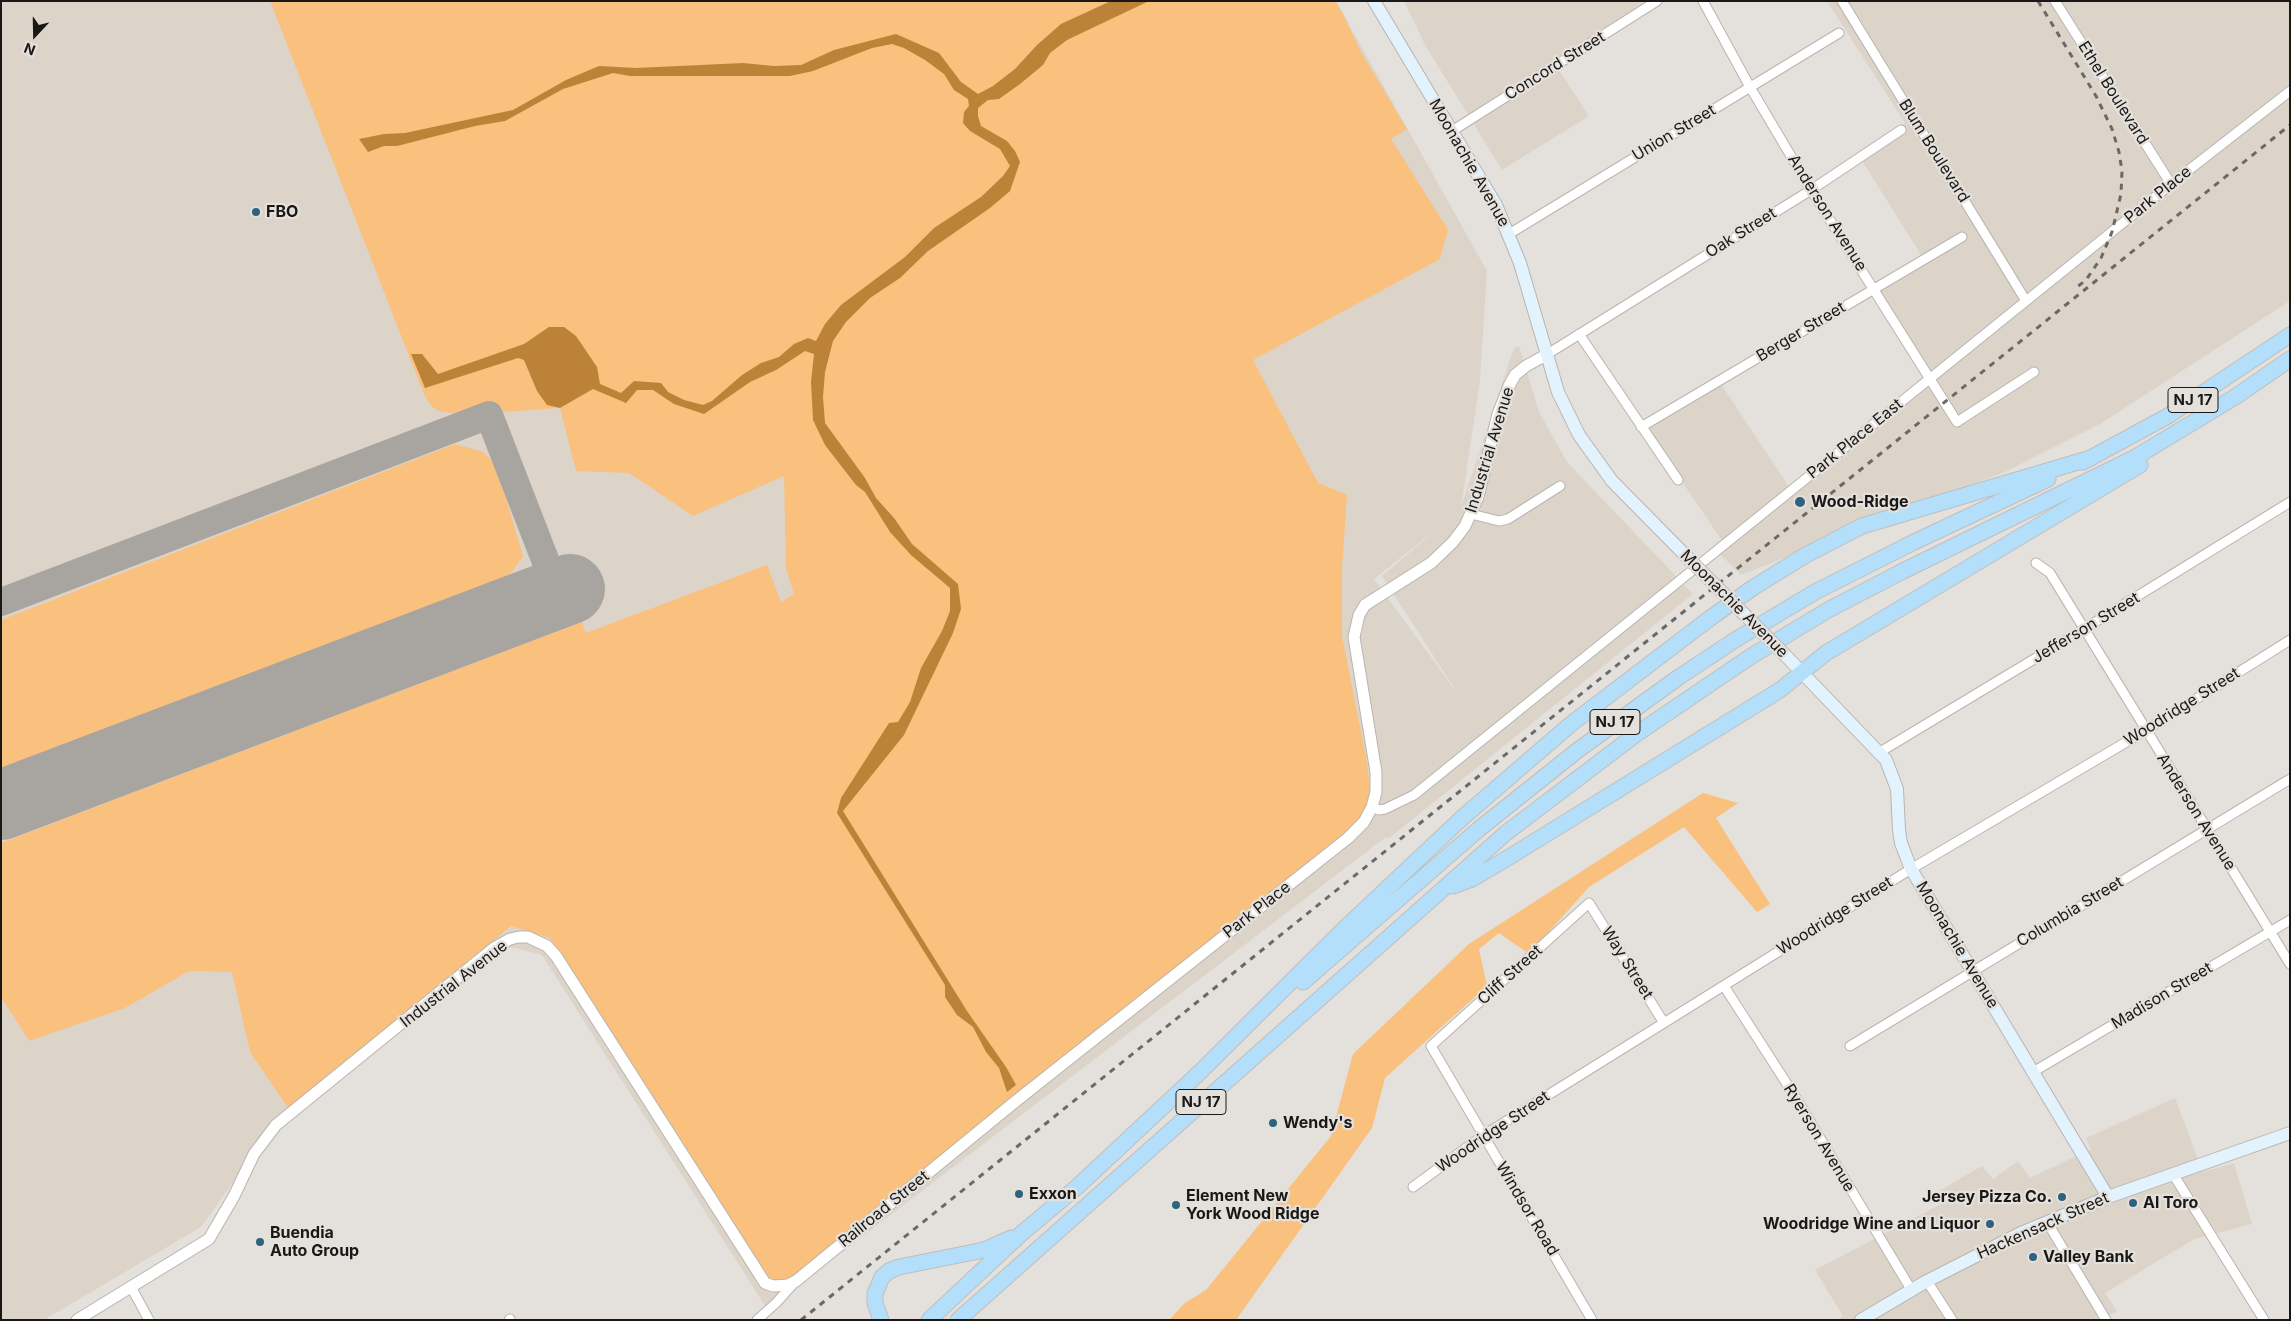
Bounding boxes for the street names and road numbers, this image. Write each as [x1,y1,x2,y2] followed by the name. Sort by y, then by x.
[1501,27,1609,105] street label: Concord Street
[2074,38,2152,148] street label: Ethel Boulevard
[1425,96,1513,230] street label: Moonachie Avenue
[1895,96,1973,206] street label: Blum Boulevard
[1629,101,1719,165] street label: Union Street
[1783,151,1871,275] street label: Anderson Avenue
[2121,162,2195,228] street label: Park Place
[1702,204,1780,262] street label: Oak Street
[1753,298,1849,366] street label: Berger Street
[1462,385,1518,515] street label: Industrial Avenue
[2168,388,2218,412] road number: NJ 17
[1803,395,1907,483] street label: Park Place East
[1676,546,1792,662] street label: Moonachie Avenue
[2029,588,2143,668] street label: Jefferson Street
[2121,664,2243,750] street label: Woodridge Street
[1590,710,1640,734] road number: NJ 17
[2152,750,2240,874] street label: Anderson Avenue
[1774,873,1896,959] street label: Woodridge Street
[2013,873,2127,951] street label: Columbia Street
[1219,878,1295,942] street label: Park Place
[1912,878,2002,1012] street label: Moonachie Avenue
[1597,923,1657,1003] street label: Way Street
[397,936,511,1032] street label: Industrial Avenue
[1474,941,1546,1009] street label: Cliff Street
[2108,958,2216,1034] street label: Madison Street
[1779,1081,1859,1195] street label: Ryerson Avenue
[1433,1087,1553,1177] street label: Woodridge Street
[1176,1090,1226,1114] road number: NJ 17
[1491,1159,1563,1259] street label: Windsor Road
[835,1167,933,1251] street label: Railroad Street
[1974,1188,2112,1264] street label: Hackensack Street

